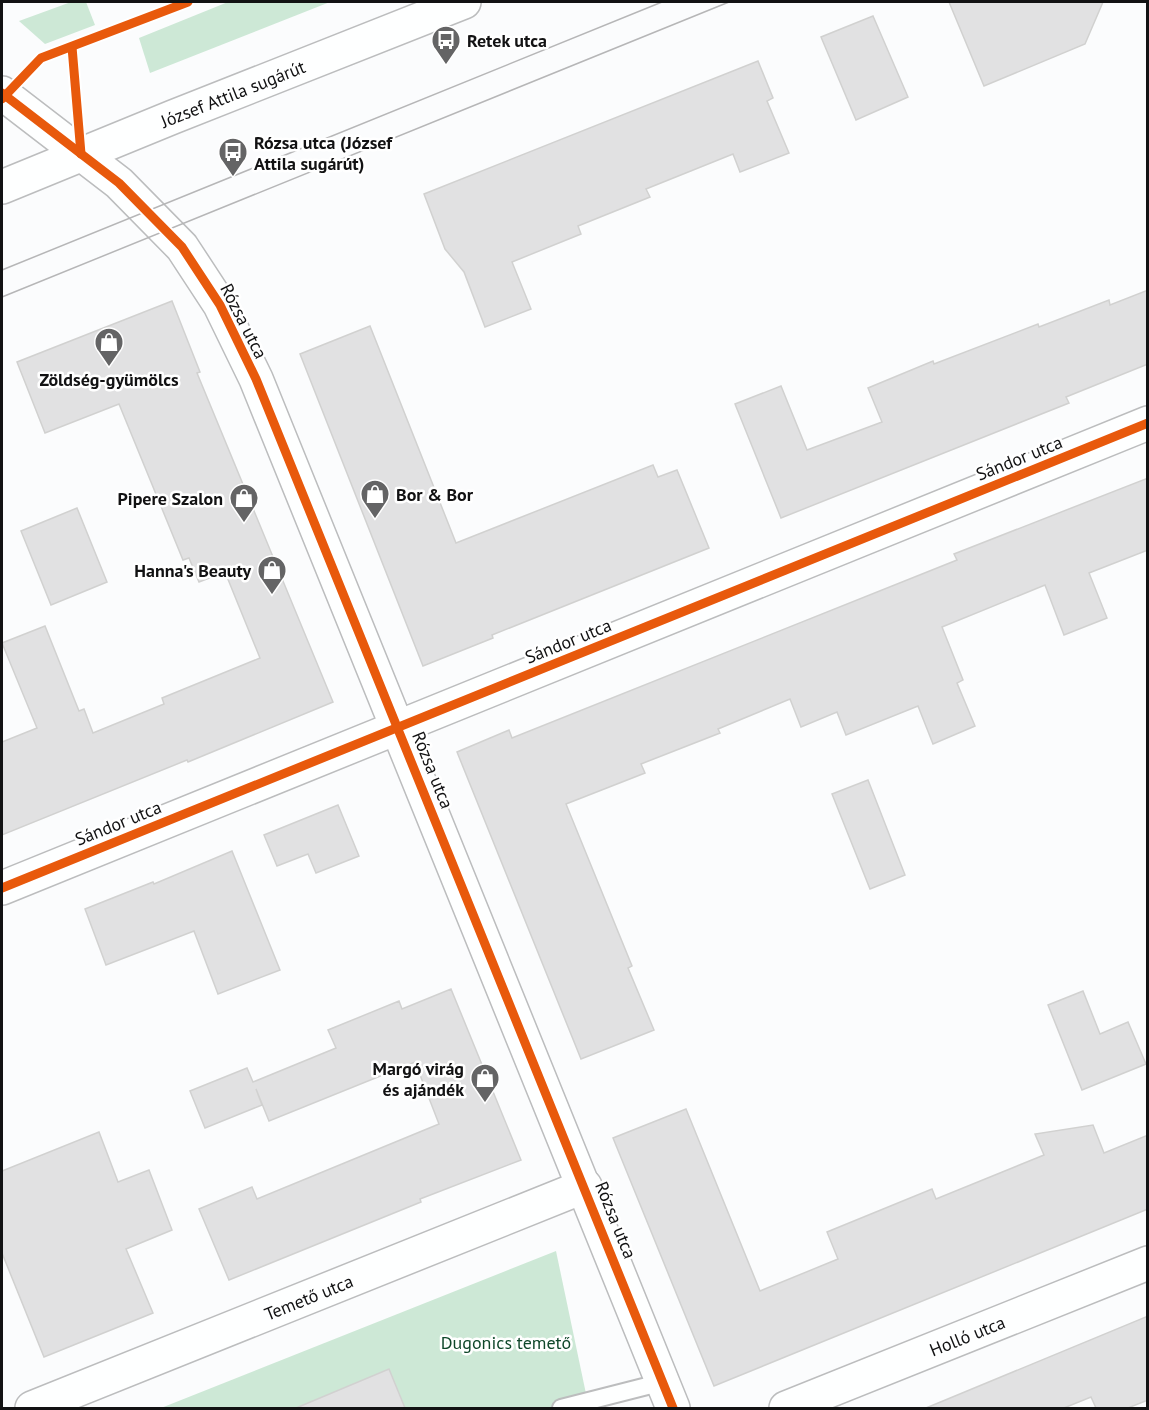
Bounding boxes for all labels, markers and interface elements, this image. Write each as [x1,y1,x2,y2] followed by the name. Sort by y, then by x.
[430,24,462,66] bus stop icon: Retek utca
[467,29,547,52] place label: Retek utca
[156,54,308,133] street label: József Attila sugárút
[254,131,393,175] place label: Rózsa utca (József Attila sugárút)
[217,136,249,178] bus stop icon: Rózsa utca (József Attila sugárút)
[215,280,273,362] street label: Rózsa utca
[93,326,125,368] shop icon: Zöldség-gyümölcs
[39,368,179,391] place label: Zöldség-gyümölcs
[972,430,1066,486] street label: Sándor utca
[359,478,391,520] shop icon: Bor & Bor
[228,482,260,524] shop icon: Pipere Szalon
[396,483,474,506] place label: Bor & Bor
[118,487,223,510] place label: Pipere Szalon
[256,554,288,596] shop icon: Hanna's Beauty
[134,559,251,582] place label: Hanna's Beauty
[521,613,615,669] street label: Sándor utca
[407,728,459,812] street label: Rózsa utca
[71,795,165,851] street label: Sándor utca
[373,1057,464,1101] place label: Margó virág és ajándék
[469,1062,501,1104] shop icon: Margó virág és ajándék
[590,1178,642,1262] street label: Rózsa utca
[261,1269,356,1325] street label: Temető utca
[926,1310,1008,1361] street label: Holló utca
[441,1331,571,1354] park label: Dugonics temető

